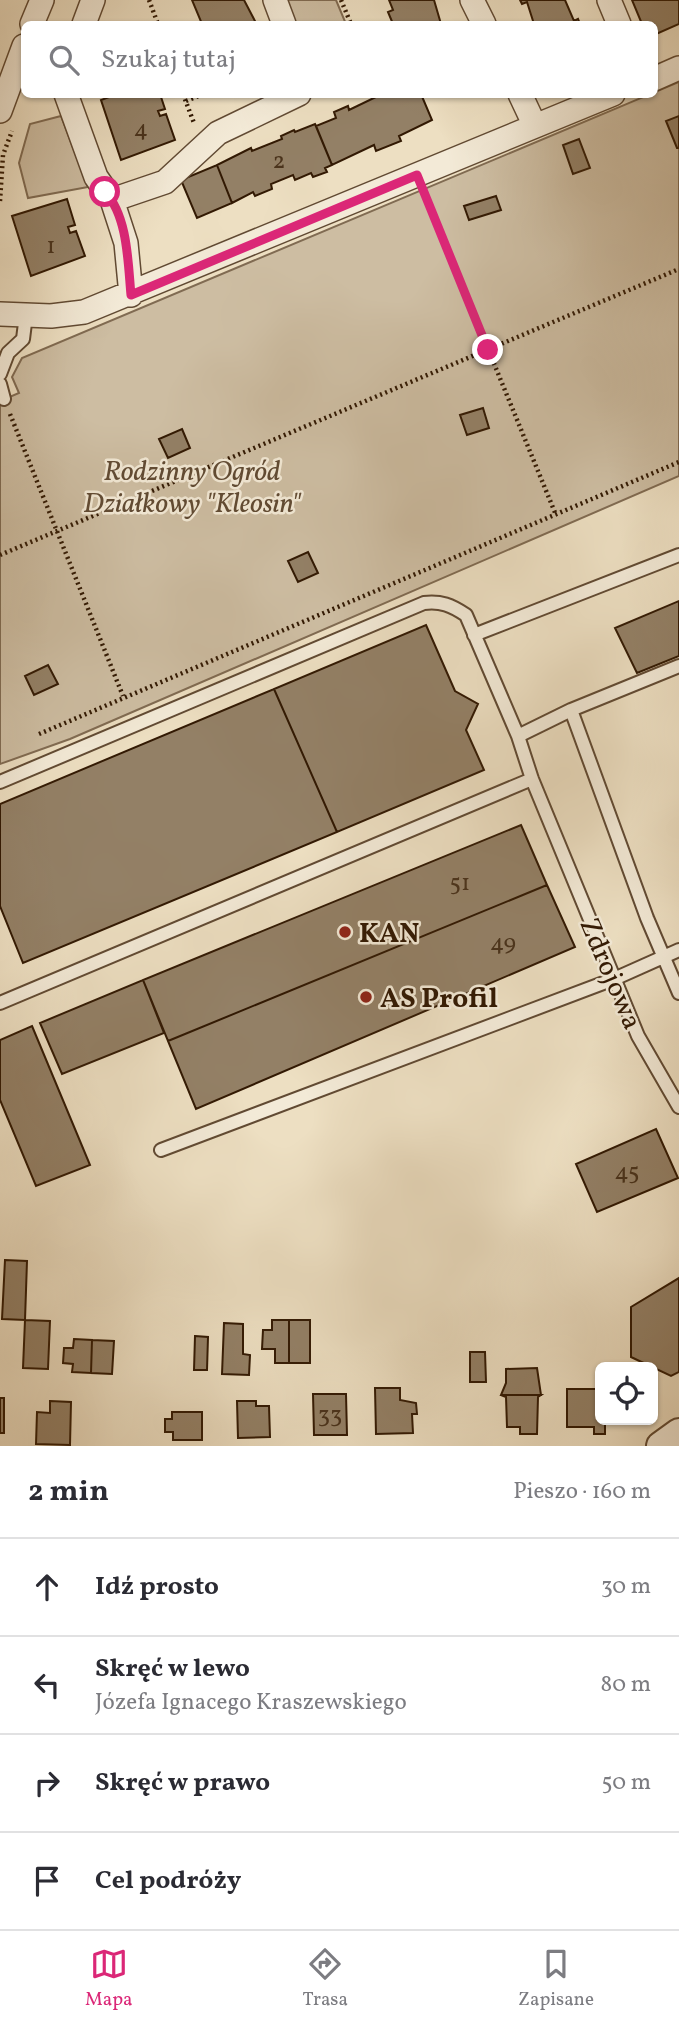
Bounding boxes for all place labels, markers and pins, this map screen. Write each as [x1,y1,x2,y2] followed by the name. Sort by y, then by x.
[359,915,420,954] place label: KAN
[337,924,353,940] marker: KAN
[380,980,498,1019] place label: AS Profil
[358,989,374,1005] marker: AS Profil

